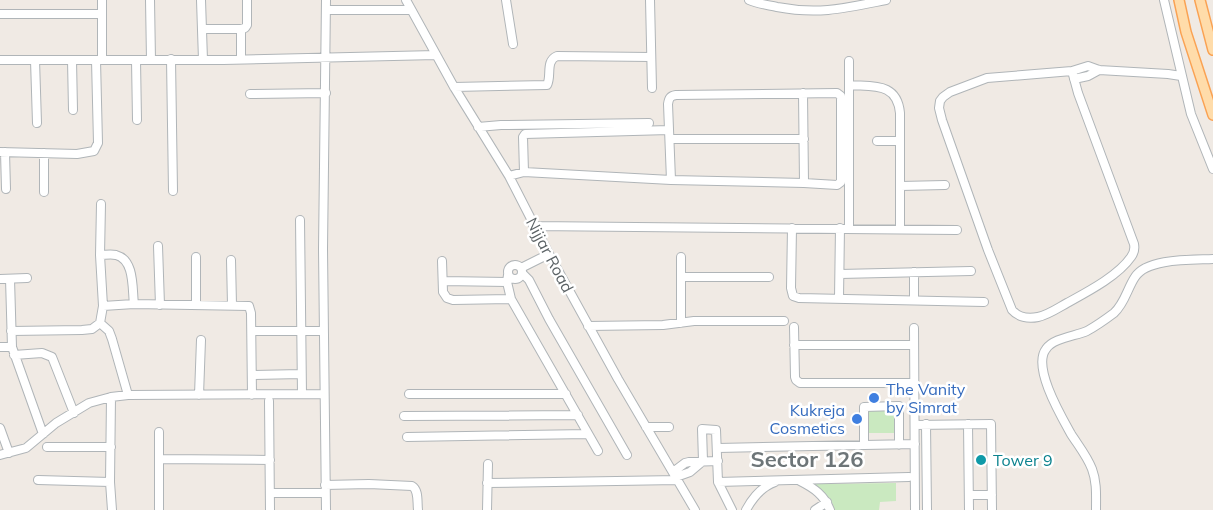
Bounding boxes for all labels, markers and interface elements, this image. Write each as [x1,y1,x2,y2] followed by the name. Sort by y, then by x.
[522,214,578,296] street label: Nijjar Road
[886,379,966,417] place label: The Vanity by Simrat
[867,391,881,405] marker: The Vanity by Simrat
[770,400,845,438] place label: Kukreja Cosmetics
[850,412,864,426] marker: Kukreja Cosmetics
[751,445,863,473] district label: Sector 126
[993,450,1053,470] place label: Tower 9
[974,453,988,467] marker: Tower 9

